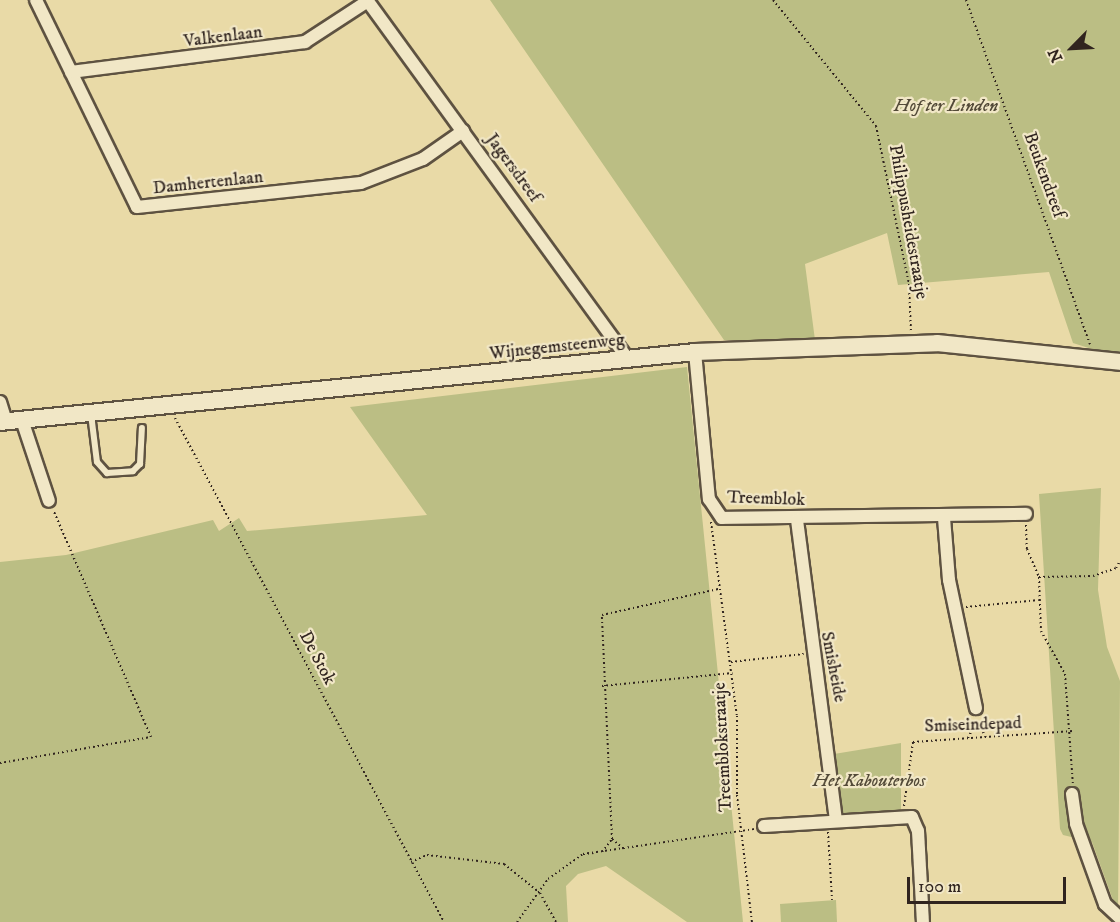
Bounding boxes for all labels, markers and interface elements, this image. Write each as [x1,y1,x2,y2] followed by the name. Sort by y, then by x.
[1042,18,1102,78] north arrow
[182,21,264,53] street label: Valkenlaan
[1044,45,1067,65] text: N
[894,95,998,117] park label: Hof ter Linden
[481,129,545,207] street label: Jagersdreef
[1019,129,1069,221] street label: Beukendreef
[884,143,932,301] street label: Philippusheidestraatje
[152,166,264,200] street label: Damhertenlaan
[488,329,626,365] street label: Wijnegemsteenweg
[727,487,805,511] street label: Treemblok
[294,628,340,688] street label: De Stok
[816,630,850,704] street label: Smisheide
[709,682,737,812] street label: Treemblokstraatje
[924,713,1022,737] street label: Smiseindepad
[813,770,925,792] park label: Het Kabouterbos
[910,865,1069,903] scale bar
[918,876,961,898] text: 100 m

